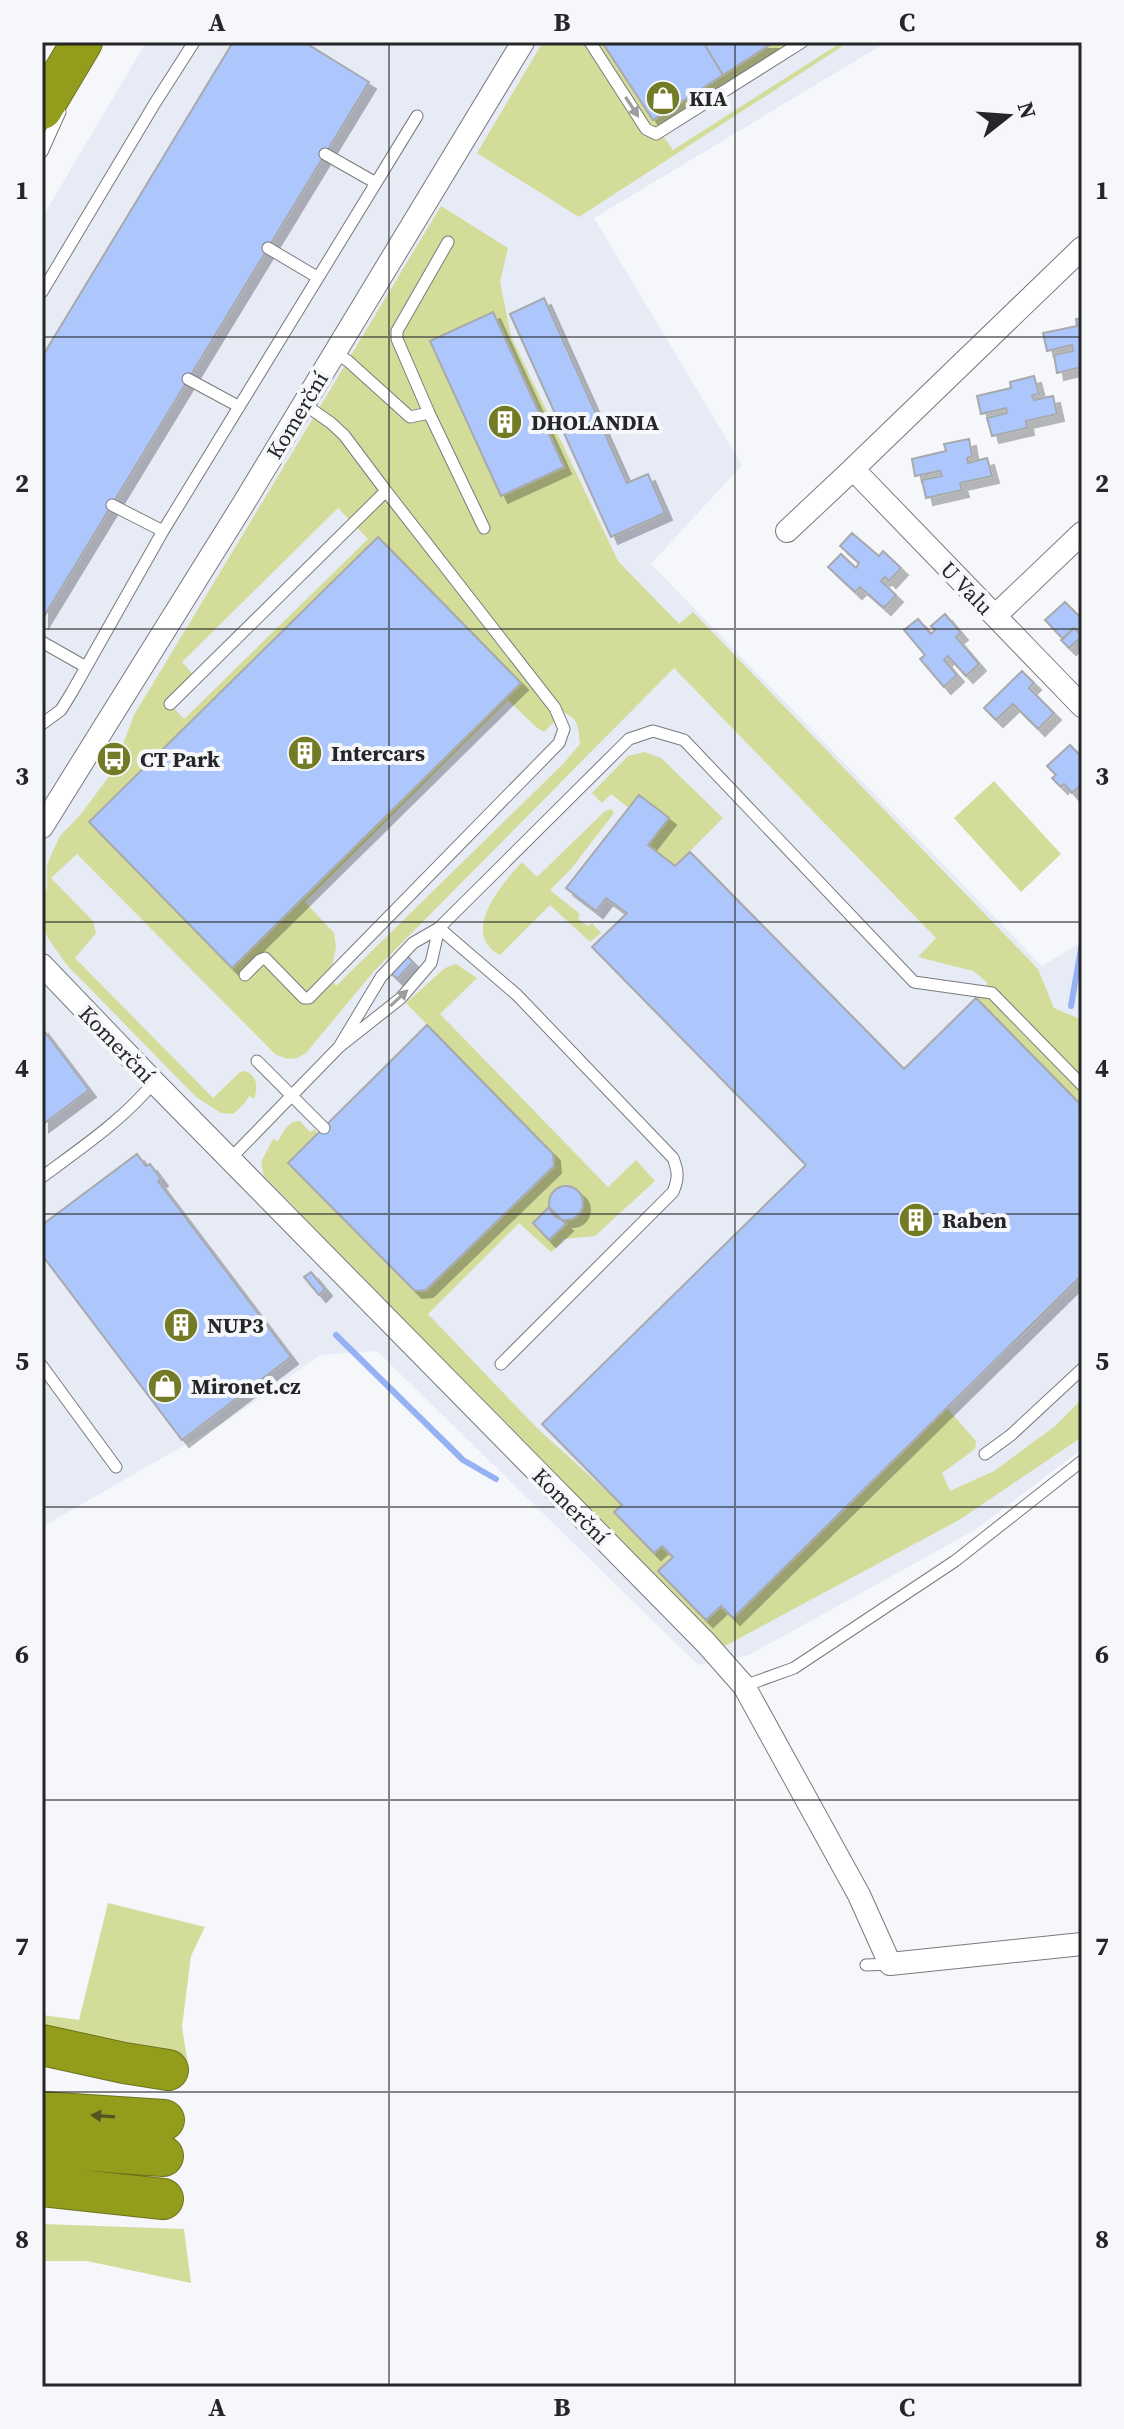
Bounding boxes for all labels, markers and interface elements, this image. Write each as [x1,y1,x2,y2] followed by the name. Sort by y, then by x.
[208,4,226,40] text: A
[554,4,571,40] text: B
[899,4,915,40] text: C
[968,76,1048,156] north arrow
[644,79,682,117] shop icon: KIA
[689,83,728,113] place label: KIA
[625,97,640,118] one-way arrow
[1010,98,1044,122] text: N
[15,172,29,208] text: 1
[1095,172,1109,208] text: 1
[259,366,335,464] street label: Komerční
[486,403,524,441] building icon: DHOLANDIA
[531,407,660,437] place label: DHOLANDIA
[15,465,29,501] text: 2
[1095,465,1109,501] text: 2
[934,555,1000,622] street label: U Valu
[286,734,324,772] building icon: Intercars
[331,738,425,768] place label: Intercars
[95,740,133,778] bus stop icon: CT Park
[140,744,221,774] place label: CT Park
[15,758,29,794] text: 3
[1095,758,1109,794] text: 3
[389,990,408,1008] one-way arrow
[72,999,162,1089] street label: Komerční
[15,1050,29,1086] text: 4
[1095,1050,1109,1086] text: 4
[897,1201,935,1239] building icon: Raben
[942,1205,1008,1235] place label: Raben
[162,1306,200,1344] building icon: NUP3
[207,1310,264,1340] place label: NUP3
[15,1343,29,1379] text: 5
[1095,1343,1109,1379] text: 5
[146,1367,184,1405] shop icon: Mironet.cz
[191,1371,300,1401] place label: Mironet.cz
[526,1461,616,1551] street label: Komerční
[15,1636,29,1672] text: 6
[1095,1636,1109,1672] text: 6
[15,1928,29,1964] text: 7
[1095,1928,1109,1964] text: 7
[90,2109,115,2122] one-way arrow
[15,2221,29,2257] text: 8
[1095,2221,1109,2257] text: 8
[208,2389,226,2425] text: A
[554,2389,571,2425] text: B
[899,2389,915,2425] text: C

